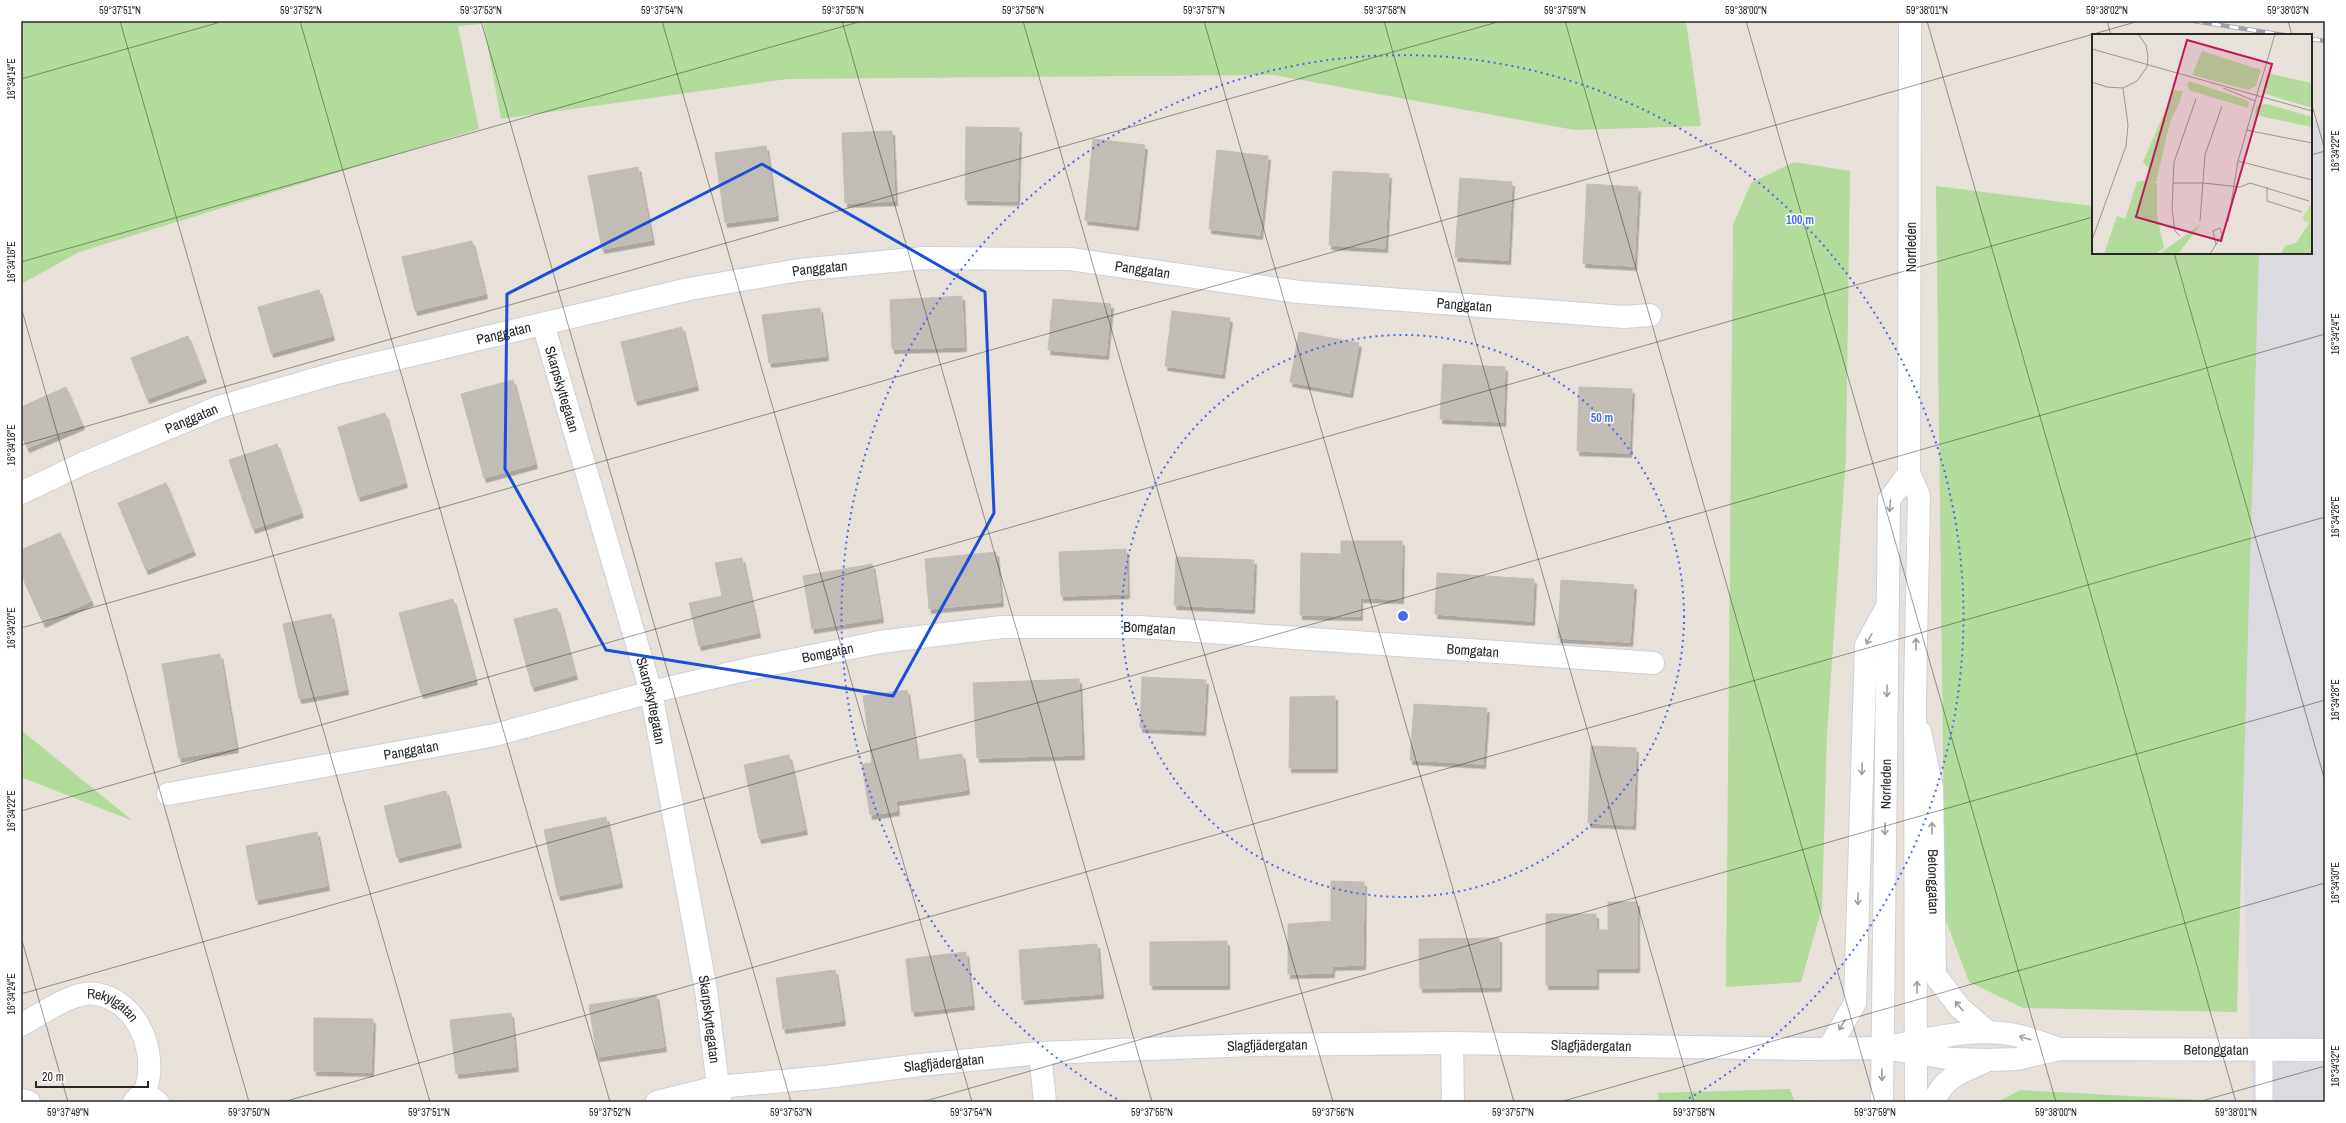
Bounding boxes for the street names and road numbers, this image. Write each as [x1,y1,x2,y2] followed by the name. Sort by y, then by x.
[1902,222,1920,272] street label: Norrleden
[791,256,848,280] street label: Panggatan
[1114,257,1171,282] street label: Panggatan
[1436,294,1493,316] street label: Panggatan
[474,318,533,348] street label: Panggatan
[541,344,583,434] street label: Skarpskyttegatan
[162,400,220,437] street label: Panggatan
[1123,618,1176,638] street label: Bomgatan
[800,639,855,667] street label: Bomgatan
[1446,640,1499,661] street label: Bomgatan
[632,655,669,746] street label: Skarpskyttegatan
[382,736,440,764] street label: Panggatan
[1876,759,1895,809] street label: Norrleden
[1924,849,1943,914] street label: Betonggatan
[694,974,724,1064] street label: Skarpskyttegatan
[87,985,142,1025] street label: Rekylgatan
[1227,1035,1308,1055] street label: Slagfjädergatan
[1551,1036,1632,1055] street label: Slagfjädergatan
[2184,1040,2249,1059] street label: Betonggatan
[903,1050,985,1076] street label: Slagfjädergatan

